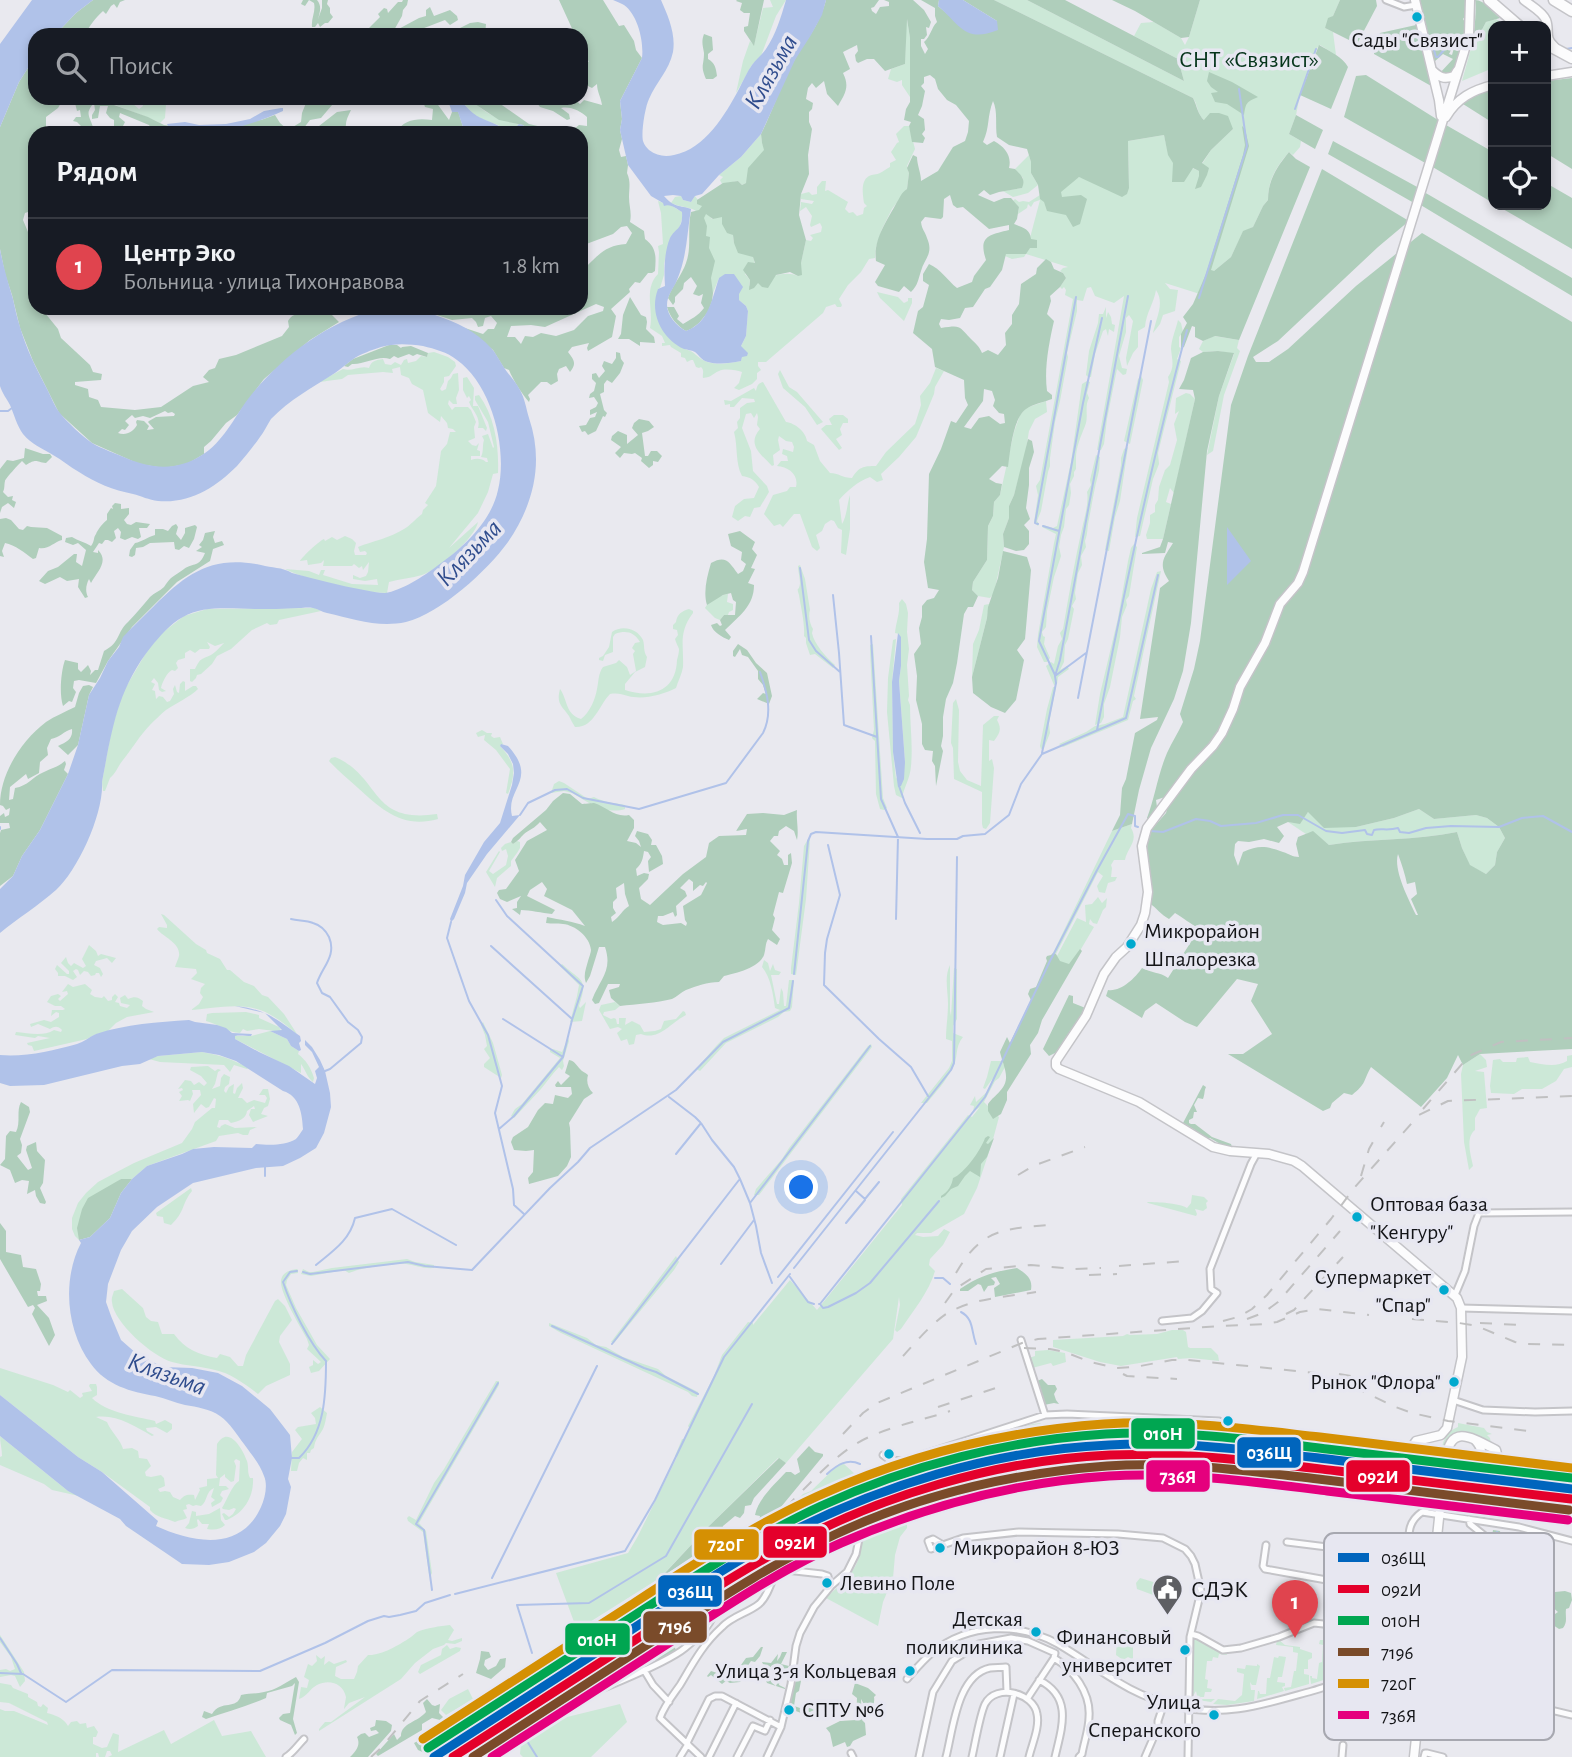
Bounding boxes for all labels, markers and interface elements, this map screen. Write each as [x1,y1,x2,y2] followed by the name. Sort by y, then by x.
[1410,10,1424,24] marker: Сады "Связист"
[1488,21,1551,210] map controls
[1488,21,1551,84] button: +
[28,28,588,105] search box
[1351,29,1483,51] place label: Сады "Связист"
[739,30,803,114] water label: Клязьма
[52,48,90,86] icon: search
[1179,48,1319,72] park label: СНТ «Связист»
[108,53,173,79] text: Поиск
[1488,84,1551,147] button: −
[1488,147,1551,210] button: locate
[56,157,138,187] text: Рядом
[123,240,235,266] text: Центр Эко
[75,255,83,278] text: 1
[503,255,560,278] text: 1.8 km
[123,271,405,294] text: Больница · улица Тихонравова
[432,515,506,591] water label: Клязьма
[1144,920,1260,970] place label: Микрорайон Шпалорезка
[1124,937,1138,951] marker: Микрорайон Шпалорезка
[784,1170,818,1204] your location
[1370,1193,1488,1243] place label: Оптовая база "Кенгуру"
[1350,1210,1364,1224] marker: Оптовая база "Кенгуру"
[1315,1266,1432,1316] place label: Супермаркет "Спар"
[1437,1283,1451,1297] marker: Супермаркет "Спар"
[124,1348,210,1400] water label: Клязьма
[1310,1371,1441,1393] place label: Рынок "Флора"
[1447,1375,1461,1389] marker: Рынок "Флора"
[1221,1414,1235,1428] unlabelled marker
[1130,1417,1196,1450] line badge: 010Н
[1143,1425,1183,1444] text: 010Н
[1236,1436,1302,1469] line badge: 036Щ
[1246,1444,1292,1463] text: 036Щ
[882,1447,896,1461] unlabelled marker
[1145,1459,1211,1493] line badge: 736Я
[1345,1459,1411,1493] line badge: 092И
[1159,1468,1197,1487] text: 736Я
[1357,1468,1399,1487] text: 092И
[762,1525,828,1559] line badge: 092И
[693,1528,760,1561] line badge: 720Г
[1324,1533,1554,1740] legend
[774,1534,816,1553] text: 092И
[708,1536,744,1555] text: 720Г
[953,1537,1120,1559] place label: Микрорайон 8-ЮЗ
[933,1541,947,1555] marker: Микрорайон 8-ЮЗ
[1381,1549,1426,1568] text: 036Щ
[840,1572,955,1594] place label: Левино Поле
[1151,1573,1185,1617] public building icon: СДЭК
[657,1574,723,1608] line badge: 036Щ
[820,1576,834,1590] marker: Левино Поле
[1191,1578,1248,1602] place label: СДЭК
[1272,1580,1318,1638] pin: 1
[1381,1581,1422,1600] text: 092И
[667,1583,713,1602] text: 036Щ
[905,1608,1023,1658] place label: Детская поликлиника
[642,1610,708,1644] line badge: 7196
[1381,1612,1421,1631] text: 010Н
[658,1618,692,1637] text: 7196
[564,1622,631,1656] line badge: 010Н
[1029,1625,1043,1639] marker: Детская поликлиника
[1056,1626,1173,1676] place label: Финансовый университет
[577,1631,617,1650] text: 010Н
[1178,1643,1192,1657] marker: Финансовый университет
[1381,1644,1413,1663] text: 7196
[715,1660,897,1682] place label: Улица 3-я Кольцевая
[903,1664,917,1678] marker: Улица 3-я Кольцевая
[1381,1675,1417,1694] text: 720Г
[1088,1691,1201,1741] place label: Улица Сперанского
[802,1699,884,1721] place label: СПТУ №6
[782,1703,796,1717] marker: СПТУ №6
[1381,1707,1417,1726] text: 736Я
[1207,1708,1221,1722] marker: Улица Сперанского

